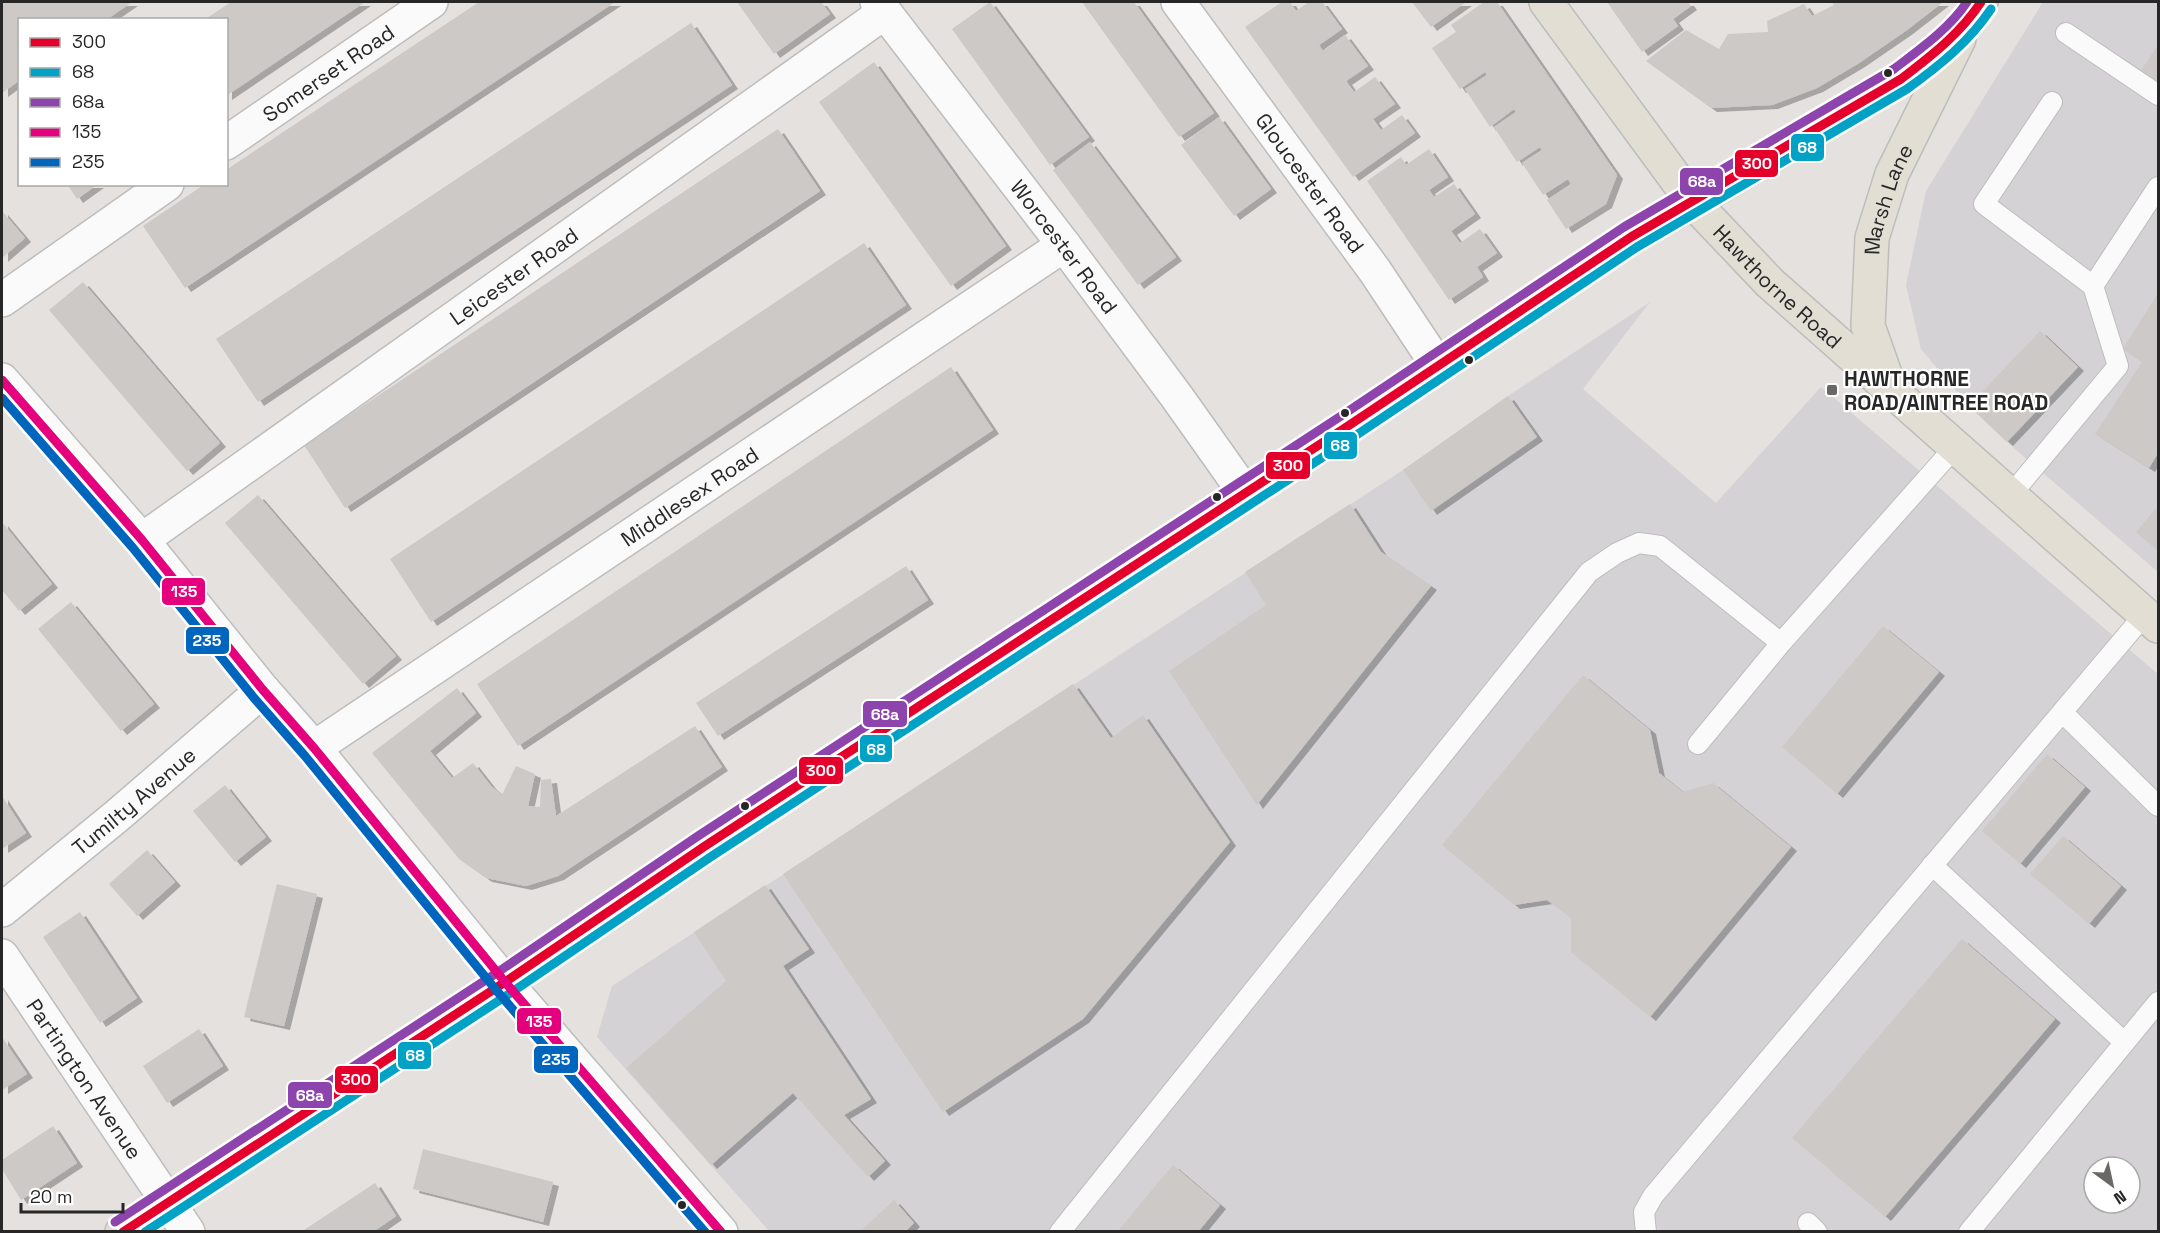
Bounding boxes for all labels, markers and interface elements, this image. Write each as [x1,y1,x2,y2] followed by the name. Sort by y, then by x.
[18,18,228,186] legend
[257,18,399,127] street label: Somerset Road
[72,30,106,53] text: 300
[72,60,94,83] text: 68
[1882,67,1894,79] unlabelled marker
[72,90,105,113] text: 68a
[1250,107,1371,258] street label: Gloucester Road
[72,120,101,143] text: 135
[1790,133,1825,162] line badge: 68
[1797,137,1817,158] text: 68
[1858,139,1918,256] street label: Marsh Lane
[1734,149,1779,178] line badge: 300
[72,150,104,173] text: 235
[1742,153,1772,174] text: 300
[1679,167,1724,196] line badge: 68a
[1688,171,1716,192] text: 68a
[1005,174,1124,319] street label: Worcester Road
[1708,219,1848,354] street label: Hawthorne Road
[444,221,583,331] street label: Leicester Road
[1463,354,1475,366] unlabelled marker
[1844,365,2048,416] place label: HAWTHORNE ROAD/AINTREE ROAD
[1825,383,1839,397] marker: HAWTHORNE ROAD/AINTREE ROAD
[1339,407,1351,419] unlabelled marker
[1323,431,1358,460] line badge: 68
[1330,435,1350,456] text: 68
[615,440,763,552] street label: Middlesex Road
[1265,451,1311,480] line badge: 300
[1273,455,1303,476] text: 300
[1211,491,1223,503] unlabelled marker
[161,577,206,606] line badge: 135
[171,581,198,602] text: 135
[185,626,230,655] line badge: 235
[193,630,222,651] text: 235
[862,700,908,728] line badge: 68a
[871,704,899,725] text: 68a
[859,734,893,763] line badge: 68
[866,739,886,760] text: 68
[66,741,201,861] street label: Tumilty Avenue
[798,756,844,785] line badge: 300
[806,760,836,781] text: 300
[739,800,751,812] unlabelled marker
[21,993,148,1164] street label: Partington Avenue
[516,1007,562,1035] line badge: 135
[526,1011,553,1032] text: 135
[397,1041,432,1070] line badge: 68
[405,1045,425,1066] text: 68
[533,1045,579,1074] line badge: 235
[542,1049,571,1070] text: 235
[334,1065,379,1094] line badge: 300
[341,1069,371,1090] text: 300
[287,1081,333,1109] line badge: 68a
[296,1085,324,1106] text: 68a
[2082,1155,2142,1215] north arrow
[21,1176,123,1214] scale bar
[30,1185,73,1208] text: 20 m
[2110,1185,2130,1209] text: N
[676,1199,688,1211] unlabelled marker

